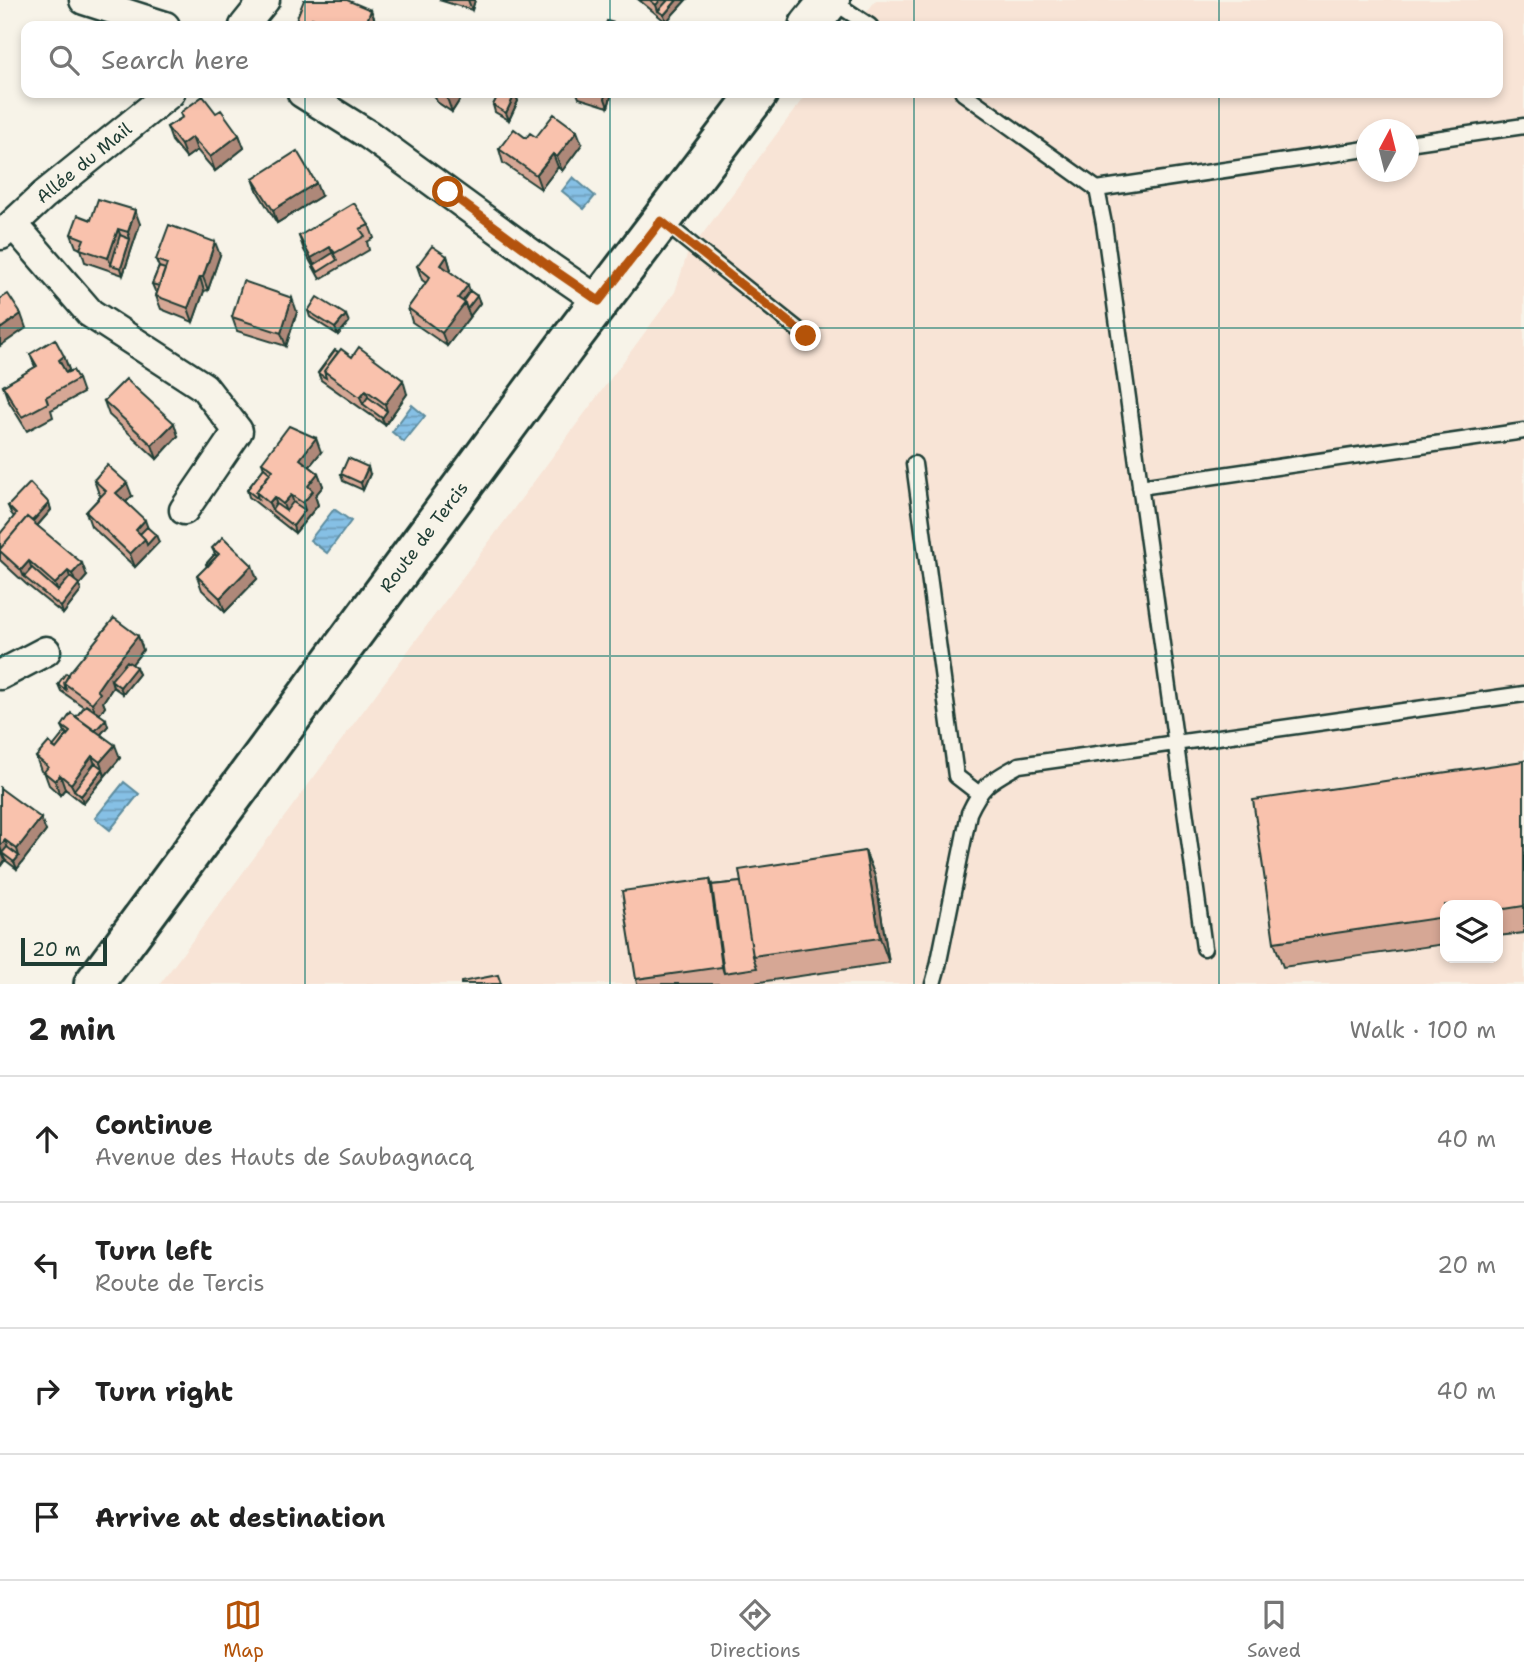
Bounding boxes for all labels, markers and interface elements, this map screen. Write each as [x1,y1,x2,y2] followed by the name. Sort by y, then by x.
[21,21,1503,98] search box
[45,41,83,79] icon: search
[101,42,250,77] text: Search here
[31,117,137,209] street label: Allée du Mail
[1356,119,1419,182] north arrow
[432,176,463,207] route start
[790,320,821,351] route end
[374,477,474,597] street label: Route de Tercis
[1440,900,1503,963] map controls
[1440,900,1503,963] button: layers
[21,935,107,967] scale bar
[32,937,81,962] text: 20 m
[28,1009,115,1050] text: 2 min
[1350,1015,1496,1045] text: Walk · 100 m
[95,1107,213,1142] text: Continue
[28,1120,66,1158] icon: ahead
[1436,1124,1496,1154] text: 40 m
[95,1142,472,1172] text: Avenue des Hauts de Saubagnacq
[95,1233,212,1268] text: Turn left
[28,1246,66,1284] icon: left
[1437,1250,1496,1280] text: 20 m
[95,1268,265,1298] text: Route de Tercis
[28,1372,66,1410] icon: right
[95,1374,233,1409] text: Turn right
[1436,1376,1496,1406] text: 40 m
[28,1498,66,1536] icon: arrive
[95,1500,385,1535] text: Arrive at destination
[223,1596,264,1663] tab: Map
[710,1596,801,1663] tab: Directions
[1247,1596,1301,1663] tab: Saved

